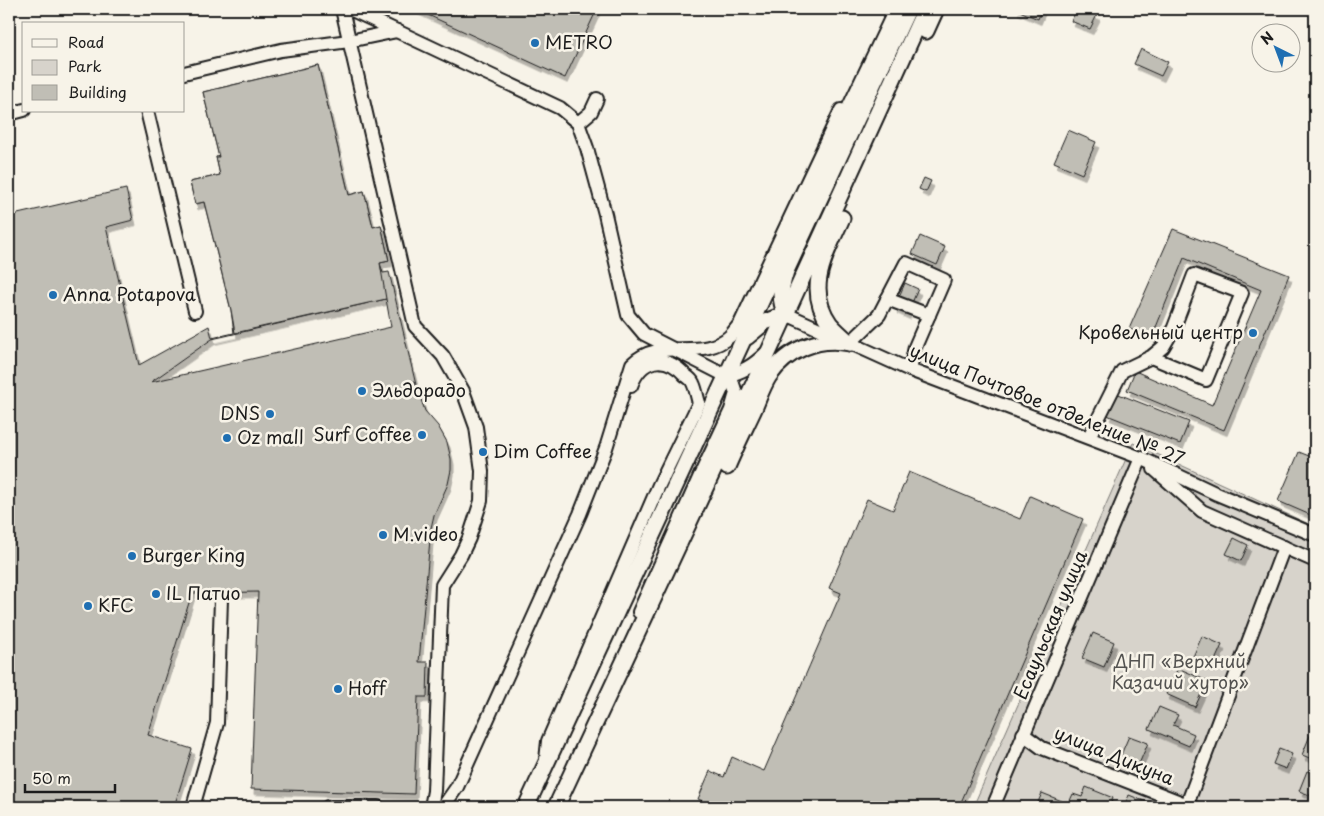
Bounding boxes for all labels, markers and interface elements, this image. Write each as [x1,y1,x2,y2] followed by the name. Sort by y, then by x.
[22,22,185,112] legend
[1252,22,1302,72] north arrow
[1256,26,1278,49] text: N
[545,28,613,55] place label: METRO
[68,30,104,53] text: Road
[529,37,541,49] marker: METRO
[68,54,102,77] text: Park
[68,80,127,103] text: Building
[63,280,196,307] place label: Anna Potapova
[47,289,59,301] marker: Anna Potapova
[1078,318,1243,345] place label: Кровельный центр
[1247,327,1259,339] marker: Кровельный центр
[906,336,1189,471] street label: улица Почтовое отделение № 27
[372,376,466,403] place label: Эльдорадо
[356,385,368,397] marker: Эльдорадо
[220,399,260,426] place label: DNS
[264,408,276,420] marker: DNS
[313,420,412,447] place label: Surf Coffee
[237,423,304,450] place label: Oz mall
[416,429,428,441] marker: Surf Coffee
[221,432,233,444] marker: Oz mall
[493,437,592,464] place label: Dim Coffee
[477,446,489,458] marker: Dim Coffee
[393,520,458,547] place label: M.video
[377,529,389,541] marker: M.video
[142,541,245,568] place label: Burger King
[1006,545,1094,703] street label: Есаульская улица
[126,550,138,562] marker: Burger King
[166,579,240,606] place label: IL Патио
[150,588,162,600] marker: IL Патио
[98,591,134,618] place label: KFC
[82,600,94,612] marker: KFC
[1111,647,1249,695] park label: ДНП «Верхний Казачий хутор»
[348,674,388,701] place label: Hoff
[332,683,344,695] marker: Hoff
[1050,718,1179,791] street label: улица Дикуна
[25,761,115,793] scale bar
[32,766,71,789] text: 50 m

